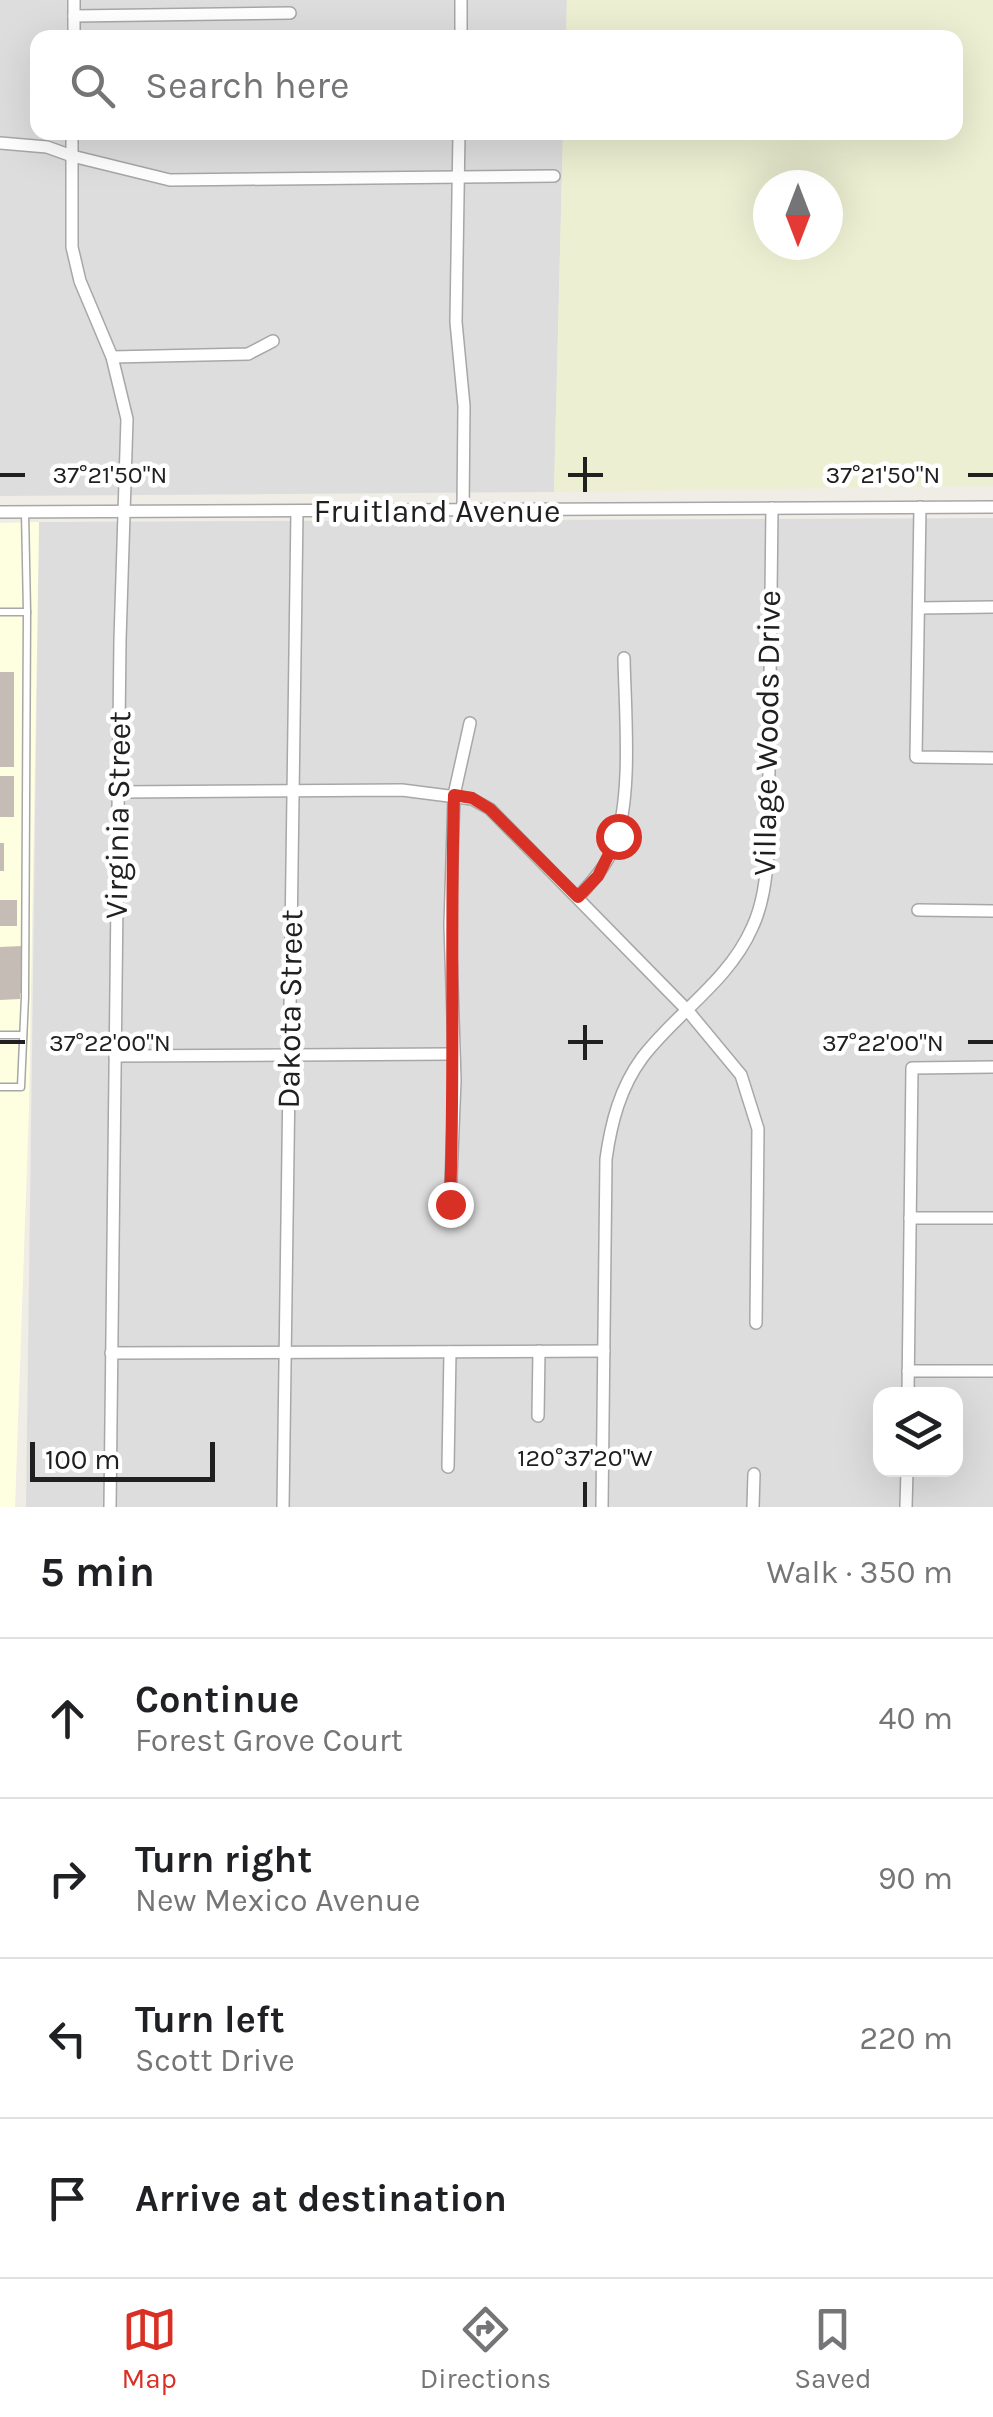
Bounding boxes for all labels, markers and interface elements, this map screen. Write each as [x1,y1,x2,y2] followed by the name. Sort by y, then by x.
[30,30,963,140] search box
[65,58,120,113] icon: search
[145,63,349,108] text: Search here
[753,170,843,260] north arrow
[53,460,167,489] text: 37°21'50"N
[826,460,940,489] text: 37°21'50"N
[313,493,561,530] street label: Fruitland Avenue
[746,590,788,876] street label: Village Woods Drive
[98,711,138,919] street label: Virginia Street
[596,814,642,860] route start
[270,909,310,1109] street label: Dakota Street
[49,1028,171,1057] text: 37°22'00"N
[822,1028,944,1057] text: 37°22'00"N
[428,1182,474,1228] route end
[873,1387,963,1477] map controls
[873,1387,963,1477] button: layers
[30,1437,215,1482] scale bar
[45,1443,120,1476] text: 100 m
[517,1443,653,1472] text: 120°37'20"W
[40,1547,155,1597] text: 5 min
[766,1554,953,1591] text: Walk · 350 m
[135,1677,299,1722] text: Continue
[40,1691,95,1746] icon: ahead
[879,1700,953,1737] text: 40 m
[135,1722,403,1759] text: Forest Grove Court
[135,1837,312,1882] text: Turn right
[40,1851,95,1906] icon: right
[878,1860,953,1897] text: 90 m
[135,1882,420,1919] text: New Mexico Avenue
[135,1997,285,2042] text: Turn left
[40,2011,95,2066] icon: left
[859,2020,953,2057] text: 220 m
[135,2042,295,2079] text: Scott Drive
[40,2171,95,2226] icon: arrive
[135,2176,507,2221] text: Arrive at destination
[121,2302,177,2395] tab: Map
[420,2302,551,2395] tab: Directions
[794,2302,872,2395] tab: Saved

